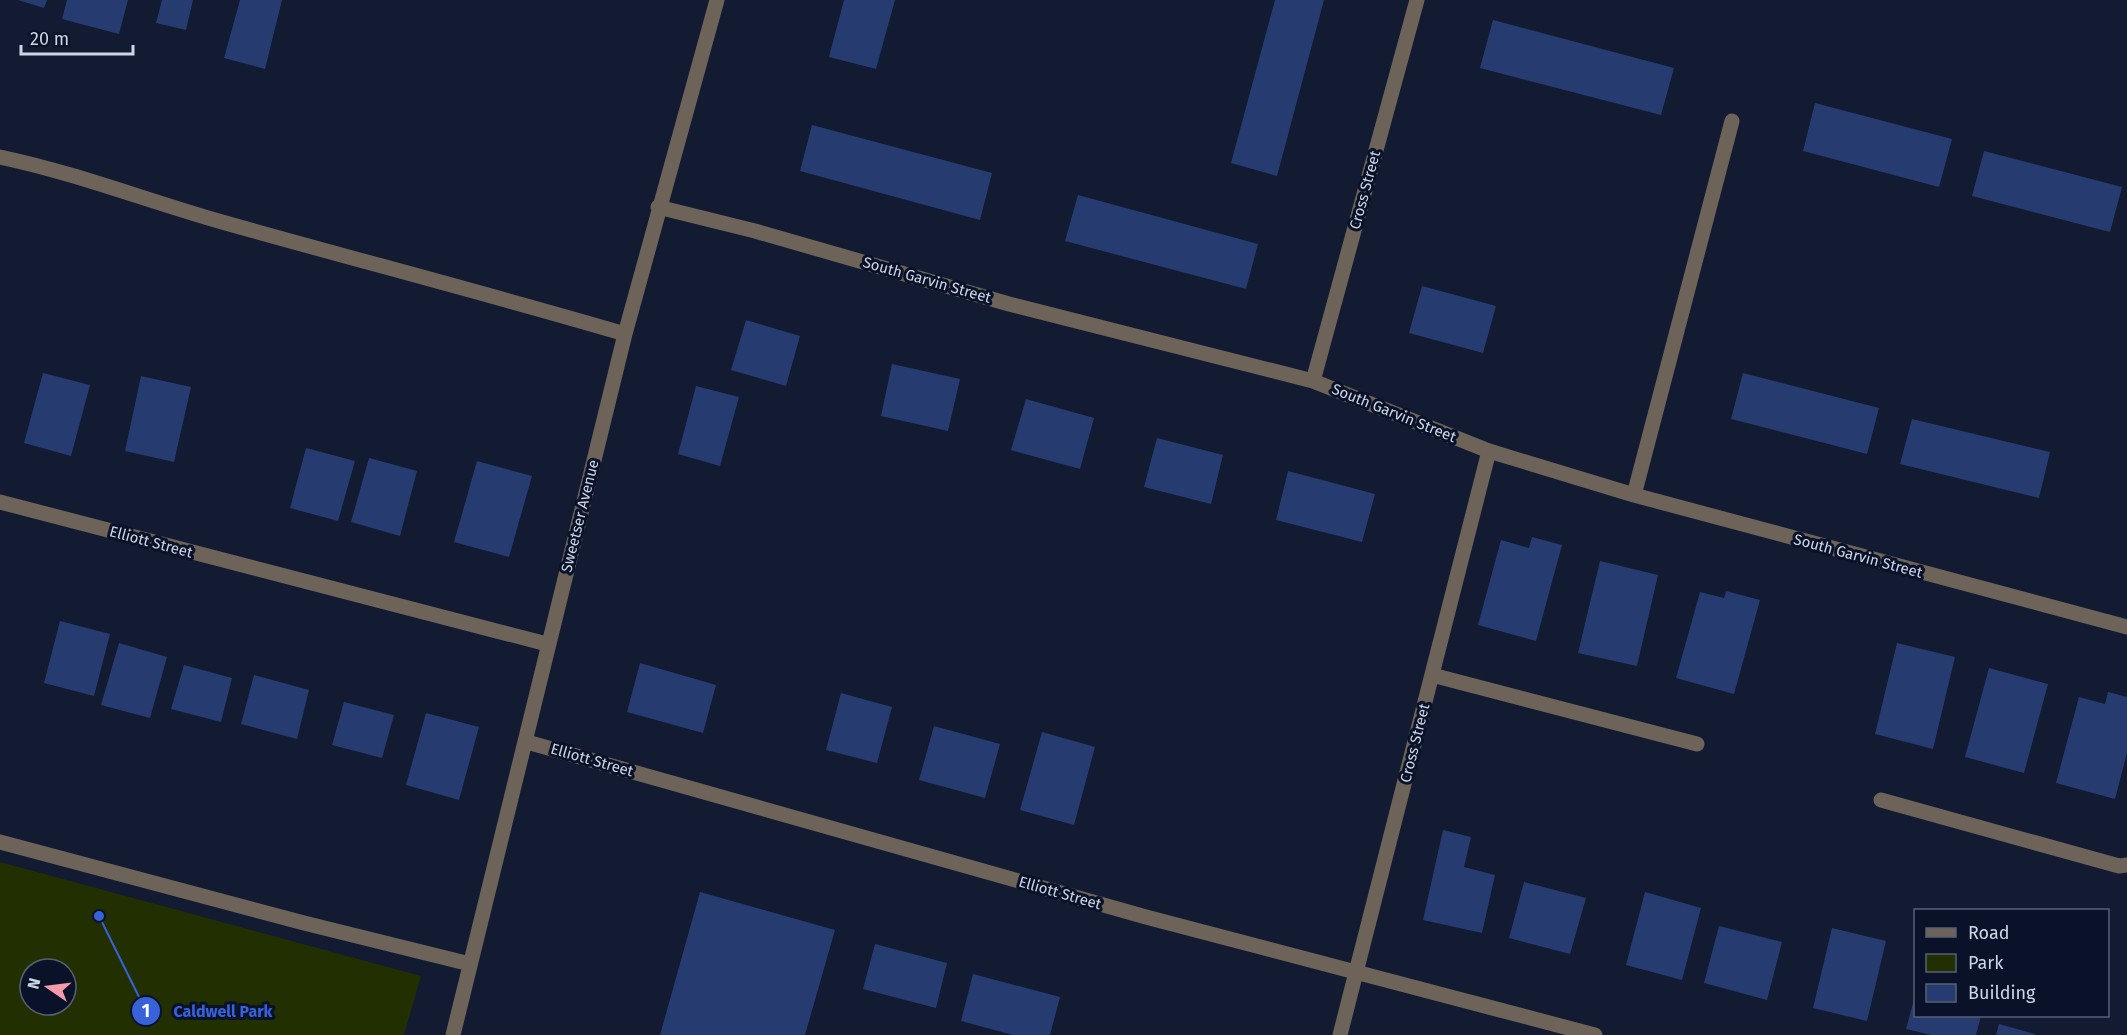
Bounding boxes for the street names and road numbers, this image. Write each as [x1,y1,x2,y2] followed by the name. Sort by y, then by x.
[1346,148,1384,231] street label: Cross Street
[861,253,994,307] street label: South Garvin Street
[1329,380,1459,446] street label: South Garvin Street
[557,458,603,574] street label: Sweetser Avenue
[108,522,195,562] street label: Elliott Street
[1792,530,1925,582] street label: South Garvin Street
[1396,701,1434,784] street label: Cross Street
[549,740,636,781] street label: Elliott Street
[1017,873,1104,914] street label: Elliott Street

